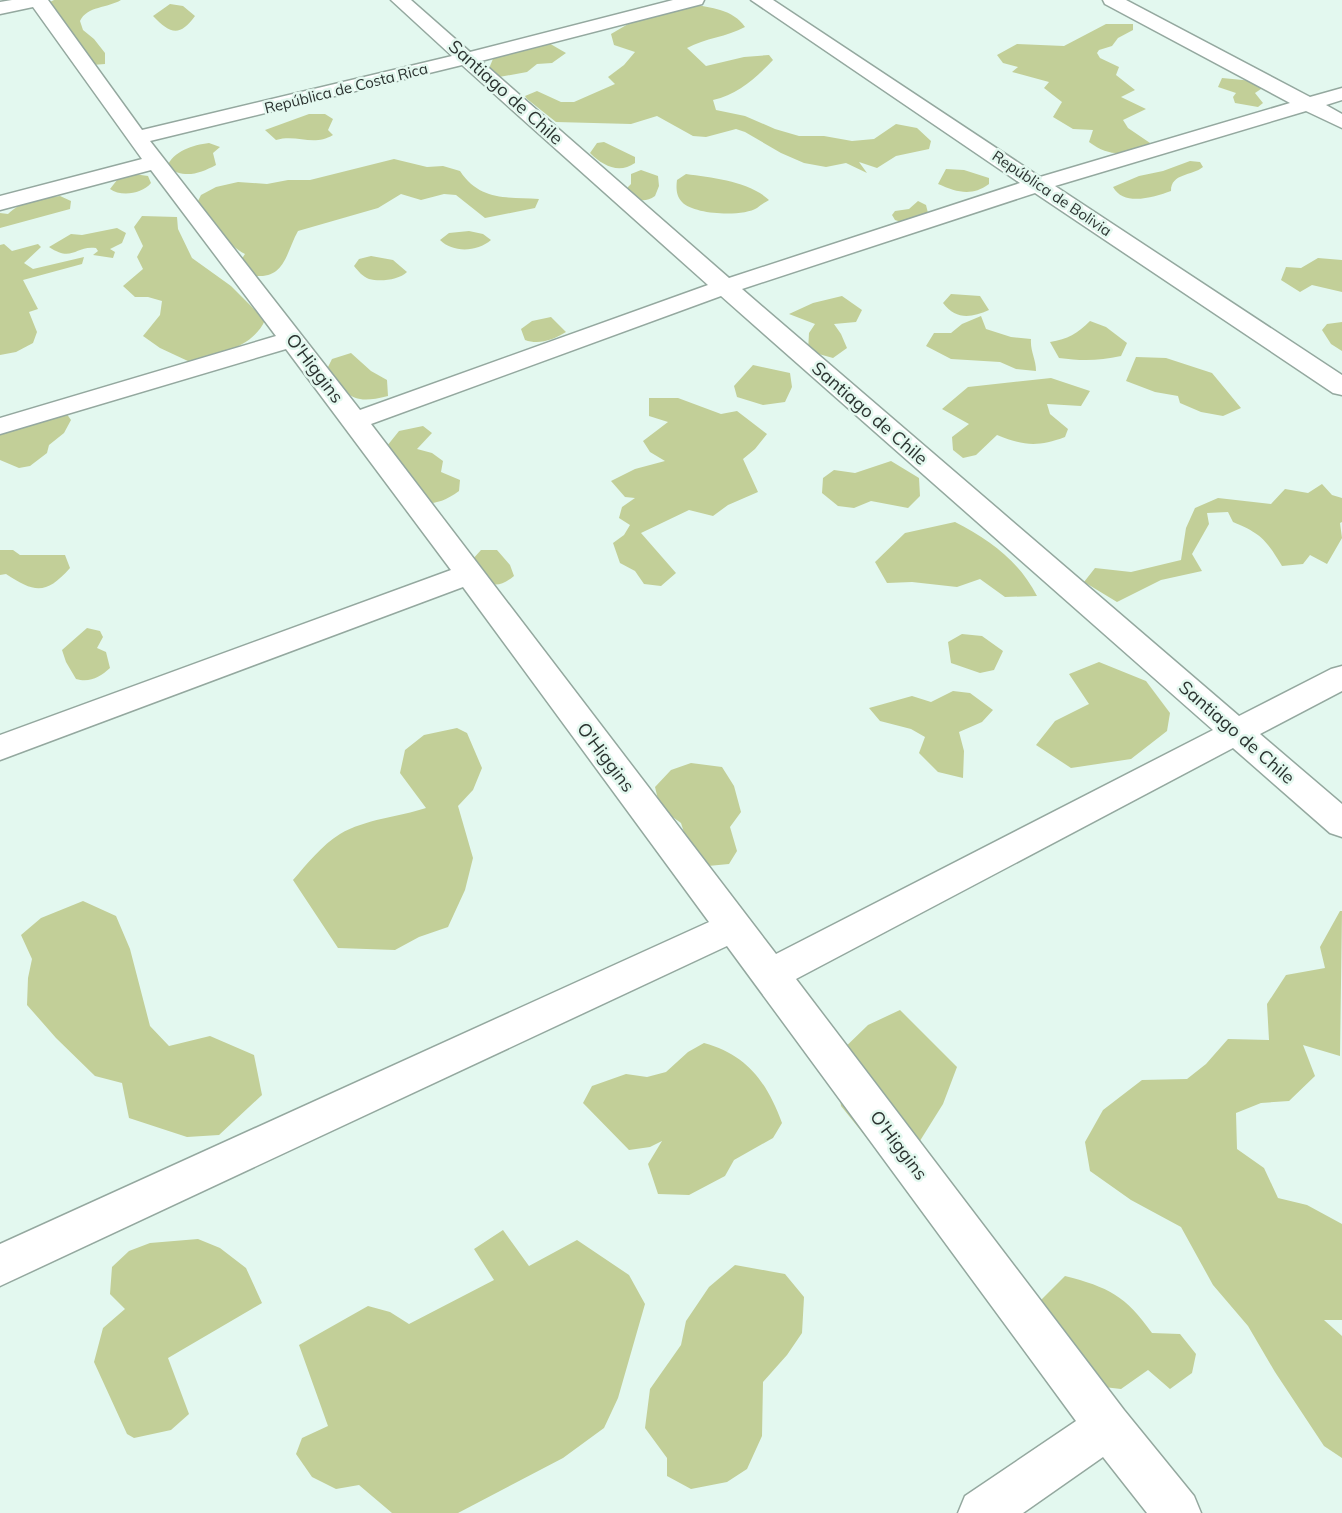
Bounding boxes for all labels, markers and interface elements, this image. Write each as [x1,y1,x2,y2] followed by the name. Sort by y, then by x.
[444,35,568,149] street label: Santiago de Chile
[262,59,430,117] street label: República de Costa Rica
[989,146,1115,240] street label: República de Bolivia
[281,329,349,407] street label: O'Higgins
[807,356,933,470] street label: Santiago de Chile
[1174,675,1300,789] street label: Santiago de Chile
[572,718,640,796] street label: O'Higgins
[865,1106,933,1184] street label: O'Higgins

